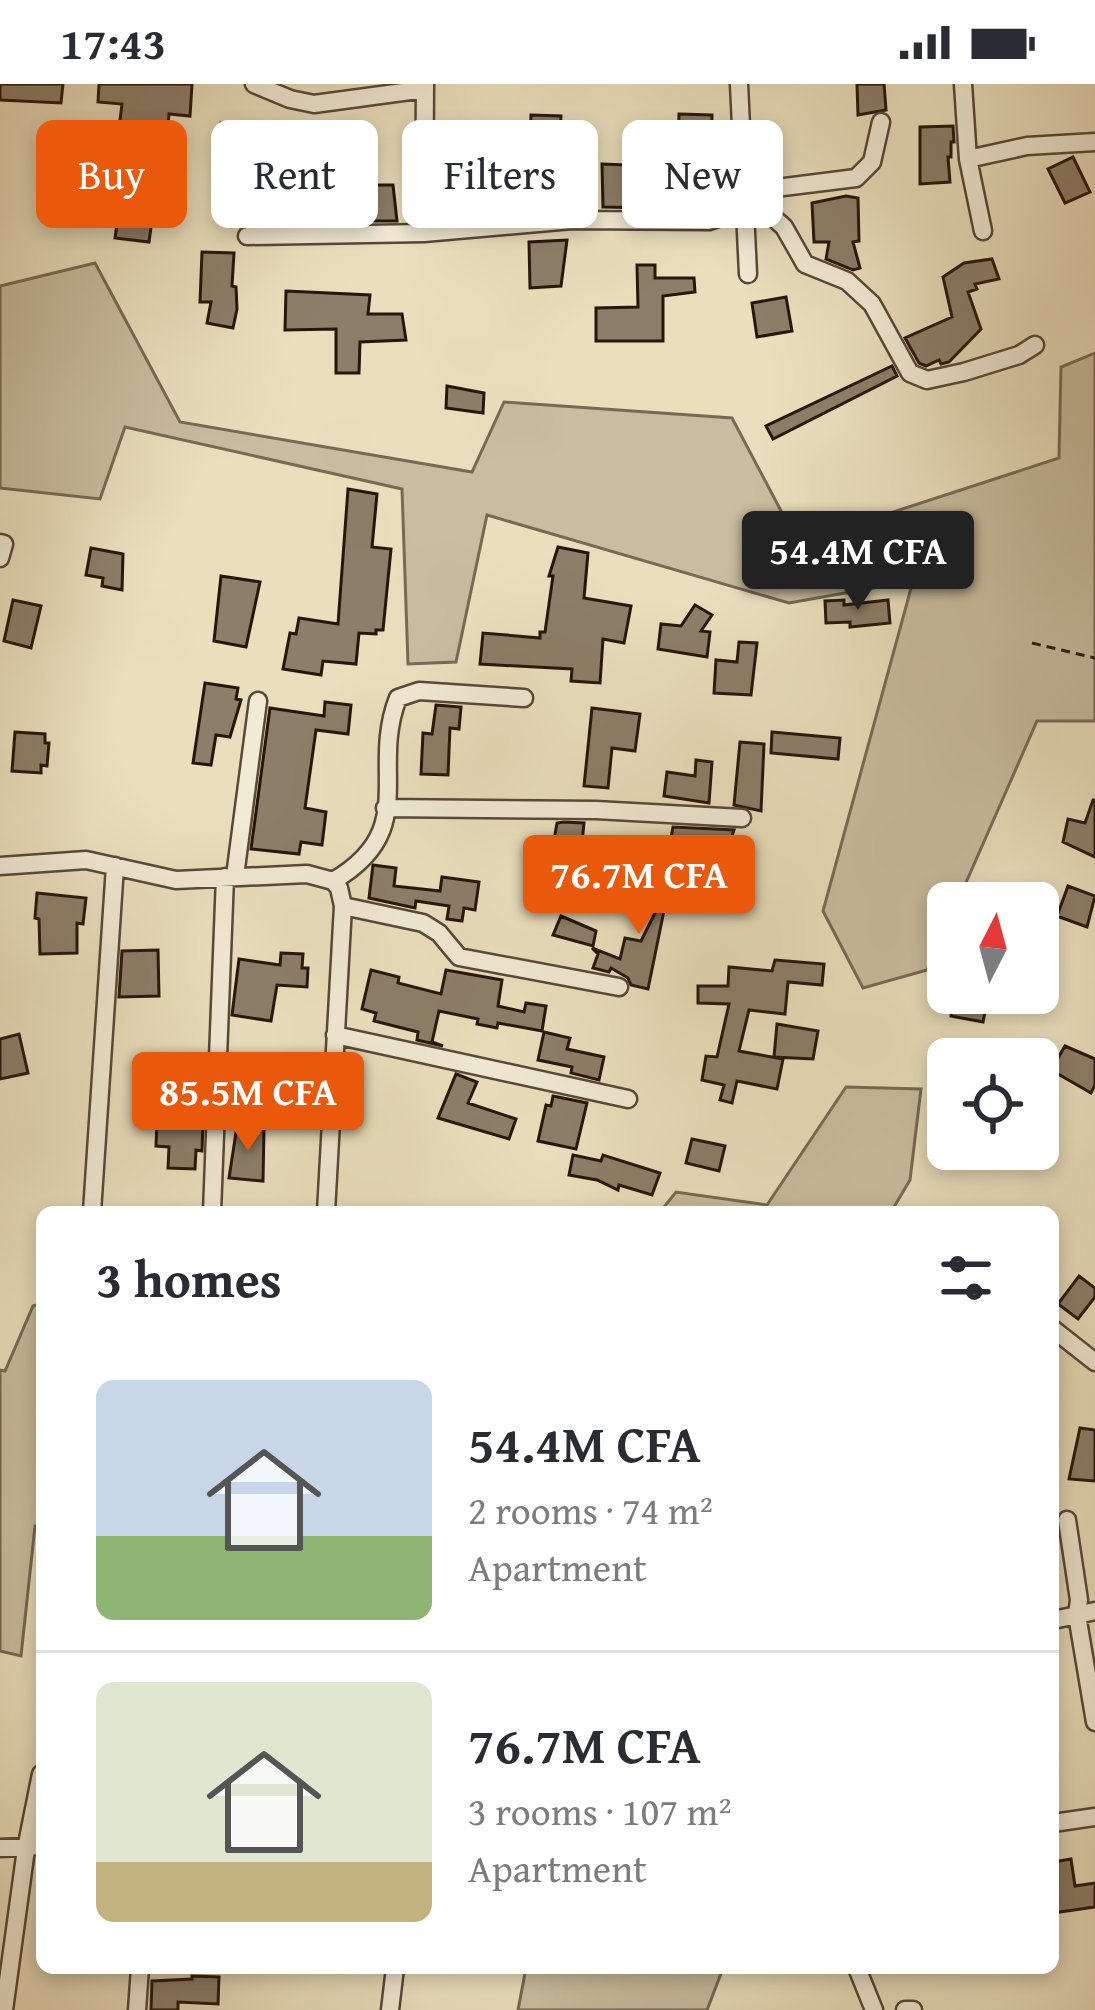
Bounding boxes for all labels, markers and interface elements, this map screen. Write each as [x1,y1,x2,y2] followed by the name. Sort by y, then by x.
[60,10,166,75] text: 17:43
[36,120,187,228] chip: Buy
[211,120,378,228] chip: Rent
[402,120,598,228] chip: Filters
[622,120,783,228] chip: New
[721,511,995,613] pin: 54.4M CFA
[769,521,947,578] text: 54.4M CFA
[502,835,776,937] pin: 76.7M CFA
[550,845,728,902] text: 76.7M CFA
[927,882,1059,1014] north arrow
[927,882,1059,1170] map controls
[927,1038,1059,1170] button: locate
[111,1052,385,1154] pin: 85.5M CFA
[159,1062,337,1119] text: 85.5M CFA
[96,1241,282,1316] text: 3 homes
[933,1245,999,1311] icon: filters
[468,1406,701,1481] text: 54.4M CFA
[192,1428,336,1572] icon: home
[468,1481,713,1538] text: 2 rooms · 74 m²
[468,1538,647,1595] text: Apartment
[468,1707,701,1782] text: 76.7M CFA
[192,1730,336,1874] icon: home
[468,1782,732,1839] text: 3 rooms · 107 m²
[468,1839,647,1896] text: Apartment

